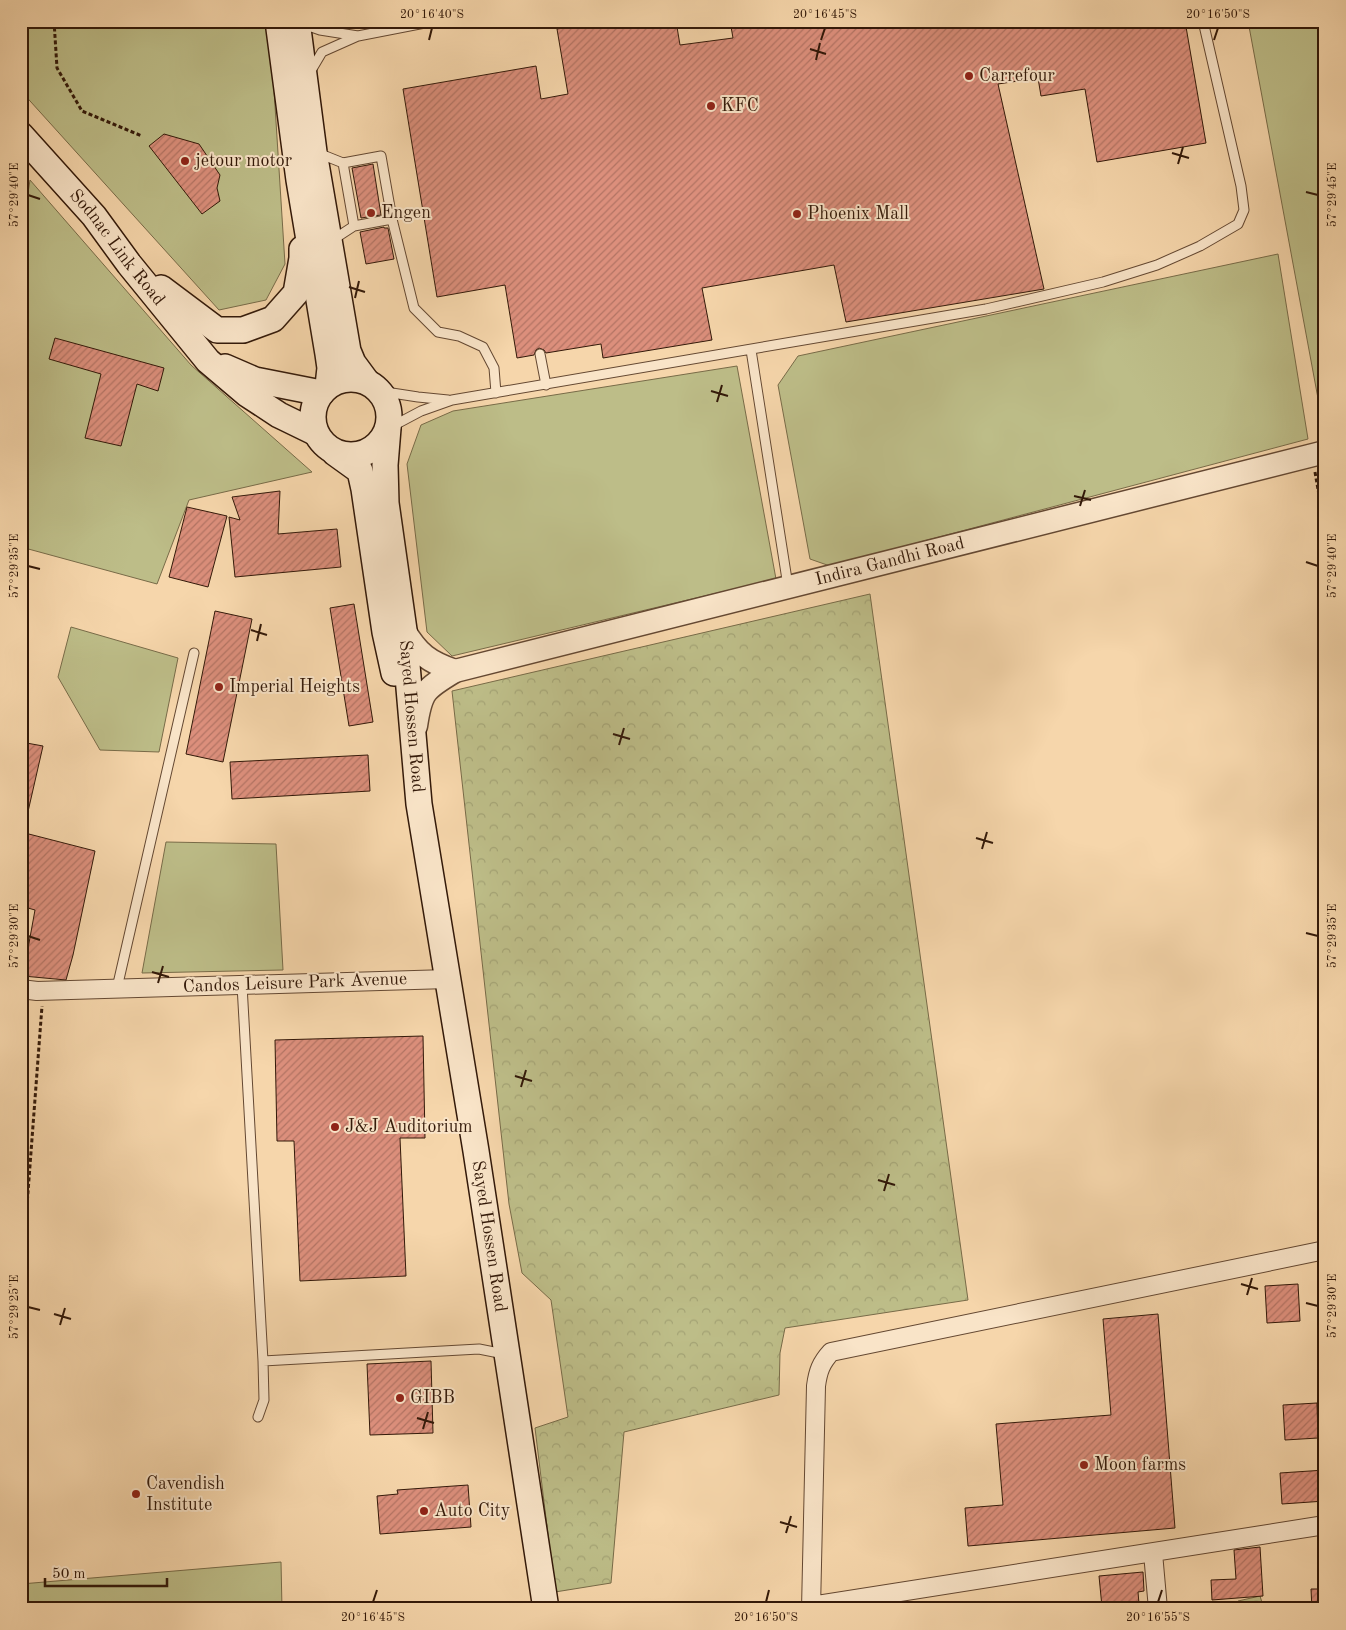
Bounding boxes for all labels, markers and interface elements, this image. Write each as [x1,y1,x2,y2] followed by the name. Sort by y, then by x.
[793,8,857,21] text: 20°16'45"S
[1186,8,1250,21] text: 20°16'50"S
[400,9,464,21] text: 20°16'40"S
[979,67,1055,85] place label: Carrefour
[963,70,975,82] marker: Carrefour
[721,97,759,115] place label: KFC
[705,100,717,112] marker: KFC
[194,152,293,170] place label: jetour motor
[179,155,191,167] marker: jetour motor
[8,163,21,227] text: 57°29'40"E
[1326,163,1339,227] text: 57°29'45"E
[66,186,168,309] street label: Sodnac Link Road
[381,204,431,222] place label: Engen
[807,205,909,223] place label: Phoenix Mall
[365,207,377,219] marker: Engen
[791,208,803,220] marker: Phoenix Mall
[8,534,21,598] text: 57°29'35"E
[813,534,966,589] street label: Indira Gandhi Road
[1326,534,1339,598] text: 57°29'40"E
[396,639,427,793] street label: Sayed Hossen Road
[229,678,360,696] place label: Imperial Heights
[213,681,225,693] marker: Imperial Heights
[8,904,21,968] text: 57°29'30"E
[1326,904,1339,968] text: 57°29'35"E
[183,970,407,996] street label: Candos Leisure Park Avenue
[345,1118,473,1136] place label: J&J Auditorium
[329,1121,341,1133] marker: J&J Auditorium
[469,1159,510,1313] street label: Sayed Hossen Road
[1326,1274,1339,1338] text: 57°29'30"E
[8,1275,21,1339] text: 57°29'25"E
[410,1389,455,1407] place label: GIBB
[394,1392,406,1404] marker: GIBB
[1094,1456,1186,1474] place label: Moon farms
[1078,1459,1090,1471] marker: Moon farms
[146,1475,225,1514] place label: Cavendish Institute
[130,1488,142,1500] marker: Cavendish Institute
[434,1502,511,1520] place label: Auto City
[418,1505,430,1517] marker: Auto City
[45,1555,168,1587] scale bar
[52,1567,86,1582] text: 50 m
[341,1611,405,1624] text: 20°16'45"S
[734,1611,798,1624] text: 20°16'50"S
[1126,1611,1190,1624] text: 20°16'55"S

